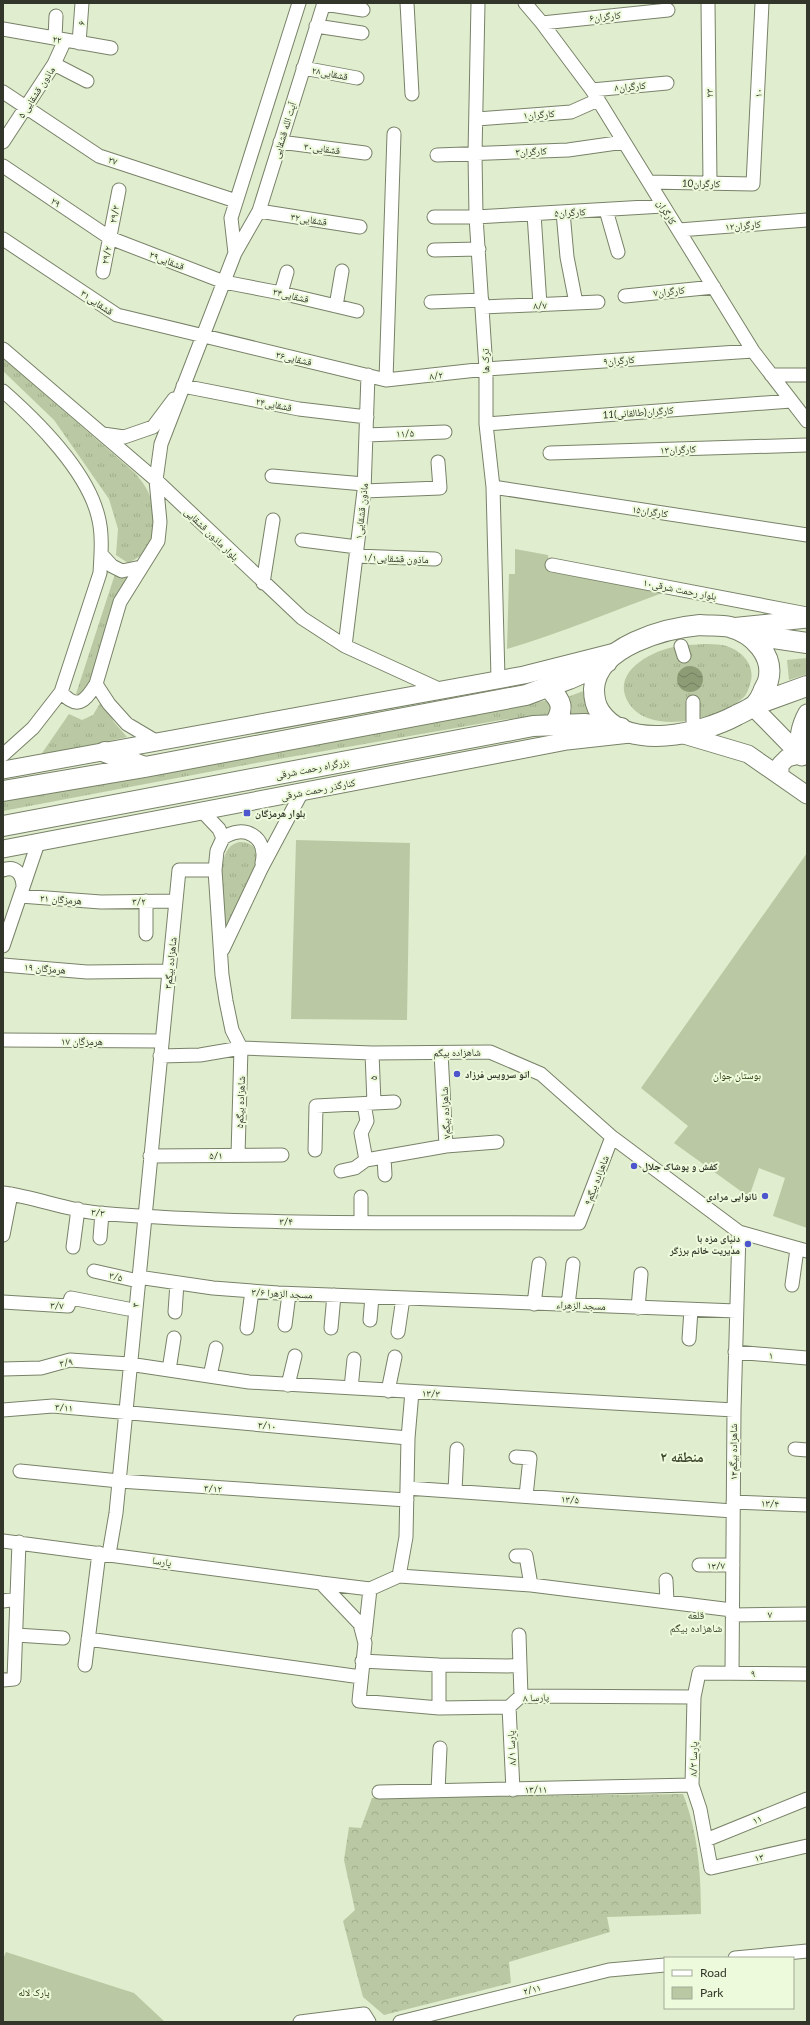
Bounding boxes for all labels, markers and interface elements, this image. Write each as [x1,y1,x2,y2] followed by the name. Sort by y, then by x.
[589,8,621,25] street label: ۶کارگران
[75,20,87,26] street label: ۶
[52,32,63,46] street label: ۲۲
[15,64,58,121] street label: ماذون قشقایی ۵
[311,64,349,83] street label: قشقایی۲۸
[614,79,646,94] street label: کارگران۸
[703,88,715,98] street label: ۲۳
[752,88,764,98] street label: ۱۰
[270,100,299,160] street label: آیت الله قشقایی
[523,107,555,122] street label: ۱کارگران
[303,140,341,157] street label: قشقایی۳۰
[515,144,547,159] street label: کارگران۳
[107,153,120,167] street label: ۲۷
[682,177,720,190] street label: 10کارگران
[49,195,63,210] street label: ۲۹
[654,197,679,227] street label: کارگران
[106,204,122,224] street label: ۲۹/۳
[554,205,586,220] street label: کارگران۵
[290,210,328,229] street label: قشقایی۳۲
[725,217,762,234] street label: ۱۲کارگران
[98,245,114,265] street label: ۲۹/۲
[147,248,186,273] street label: قشقایی۲۹
[653,283,685,300] street label: کارگران۷
[272,285,310,306] street label: قشقایی۳۴
[78,287,115,318] street label: ۳۱قشقایی
[533,299,547,311] street label: ۸/۷
[275,348,313,369] street label: قشقایی۳۶
[479,348,491,374] street label: ترک ها
[603,353,635,368] street label: کارگران۹
[429,368,444,382] street label: ۸/۲
[255,395,293,414] street label: قشقایی۲۴
[602,404,674,421] street label: 11کارگران(طالقانی)
[396,427,415,439] street label: ۱۱/۵
[660,442,696,457] street label: کارگران۱۳
[352,482,371,540] street label: ماذون قشقایی۱
[631,503,669,520] street label: ۱۵کارگران
[182,505,242,564] street label: بلوار ماذون قشقایی
[363,551,429,566] street label: ماذون قشقایی۱/۱
[642,576,718,603] street label: ۱۰بلوار رحمت شرقی
[274,755,350,782] street label: بزرگراه رحمت شرقی
[280,776,356,803] street label: کنارگذر رحمت شرقی
[255,807,306,820] place label: بلوار هرمزگان
[242,808,252,818] marker: بلوار هرمزگان
[40,892,82,907] street label: هرمزگان ۲۱
[132,895,146,907] street label: ۳/۲
[161,936,181,990] street label: ۳شاهزاده بیگم
[24,960,66,977] street label: هرمزگان ۱۹
[61,1035,103,1048] street label: هرمزگان ۱۷
[433,1046,481,1060] street label: شاهزاده بیگم
[465,1068,530,1081] place label: اتو سرویس فرزاد
[452,1069,462,1079] marker: اتو سرویس فرزاد
[713,1069,761,1082] park label: بوستان جوان
[233,1075,249,1128] street label: شاهزاده بیگم۵
[367,1075,379,1081] street label: ۵
[438,1086,454,1139] street label: شاهزاده بیگم۷
[209,1149,223,1161] street label: ۵/۱
[581,1153,613,1207] street label: شاهزاده بیگم۹
[642,1160,718,1173] place label: کفش و پوشاک جلال
[629,1161,639,1171] marker: کفش و پوشاک جلال
[706,1190,757,1203] place label: نانوایی مرادی
[760,1191,770,1201] marker: نانوایی مرادی
[91,1205,106,1219] street label: ۳/۳
[279,1215,293,1227] street label: ۳/۴
[669,1232,740,1258] place label: دنیای مزه با مدیریت خانم برزگر
[743,1239,753,1249] marker: دنیای مزه با مدیریت خانم برزگر
[108,1269,124,1283] street label: ۳/۵
[251,1285,313,1301] street label: مسجد الزهرا ۳/۶
[556,1298,606,1312] street label: مسجد الزهراء
[50,1299,65,1311] street label: ۳/۷
[129,1302,141,1308] street label: ۳
[768,1349,774,1361] street label: ۱
[58,1355,74,1369] street label: ۳/۹
[422,1387,441,1399] street label: ۱۳/۳
[55,1400,73,1414] street label: ۳/۱۱
[258,1418,276,1432] street label: ۳/۱۰
[727,1423,741,1480] street label: شاهزاده بیگم۱۳
[660,1448,704,1465] district label: منطقه ۲
[204,1481,223,1495] street label: ۳/۱۲
[561,1492,580,1506] street label: ۱۳/۵
[761,1497,780,1509] street label: ۱۳/۴
[152,1554,172,1569] street label: پارسا
[707,1559,726,1571] street label: ۱۳/۷
[670,1608,722,1636] district label: قلعه شاهزاده بیگم
[768,1608,773,1620] street label: ۷
[751,1667,756,1679] street label: ۹
[523,1690,549,1705] street label: ۸ پارسا
[504,1730,519,1766] street label: ۸/۱ پارسا
[687,1741,700,1777] street label: ۸/۳ پارسا
[525,1783,547,1795] street label: ۱۳/۱۱
[751,1812,763,1826] street label: ۱۱
[753,1850,765,1864] street label: ۱۳
[664,1957,794,2009] legend
[700,1965,727,1980] text: Road
[522,1981,542,1997] street label: ۲/۱۱
[700,1985,724,2000] text: Park
[18,1986,50,1999] park label: پارک لاله

